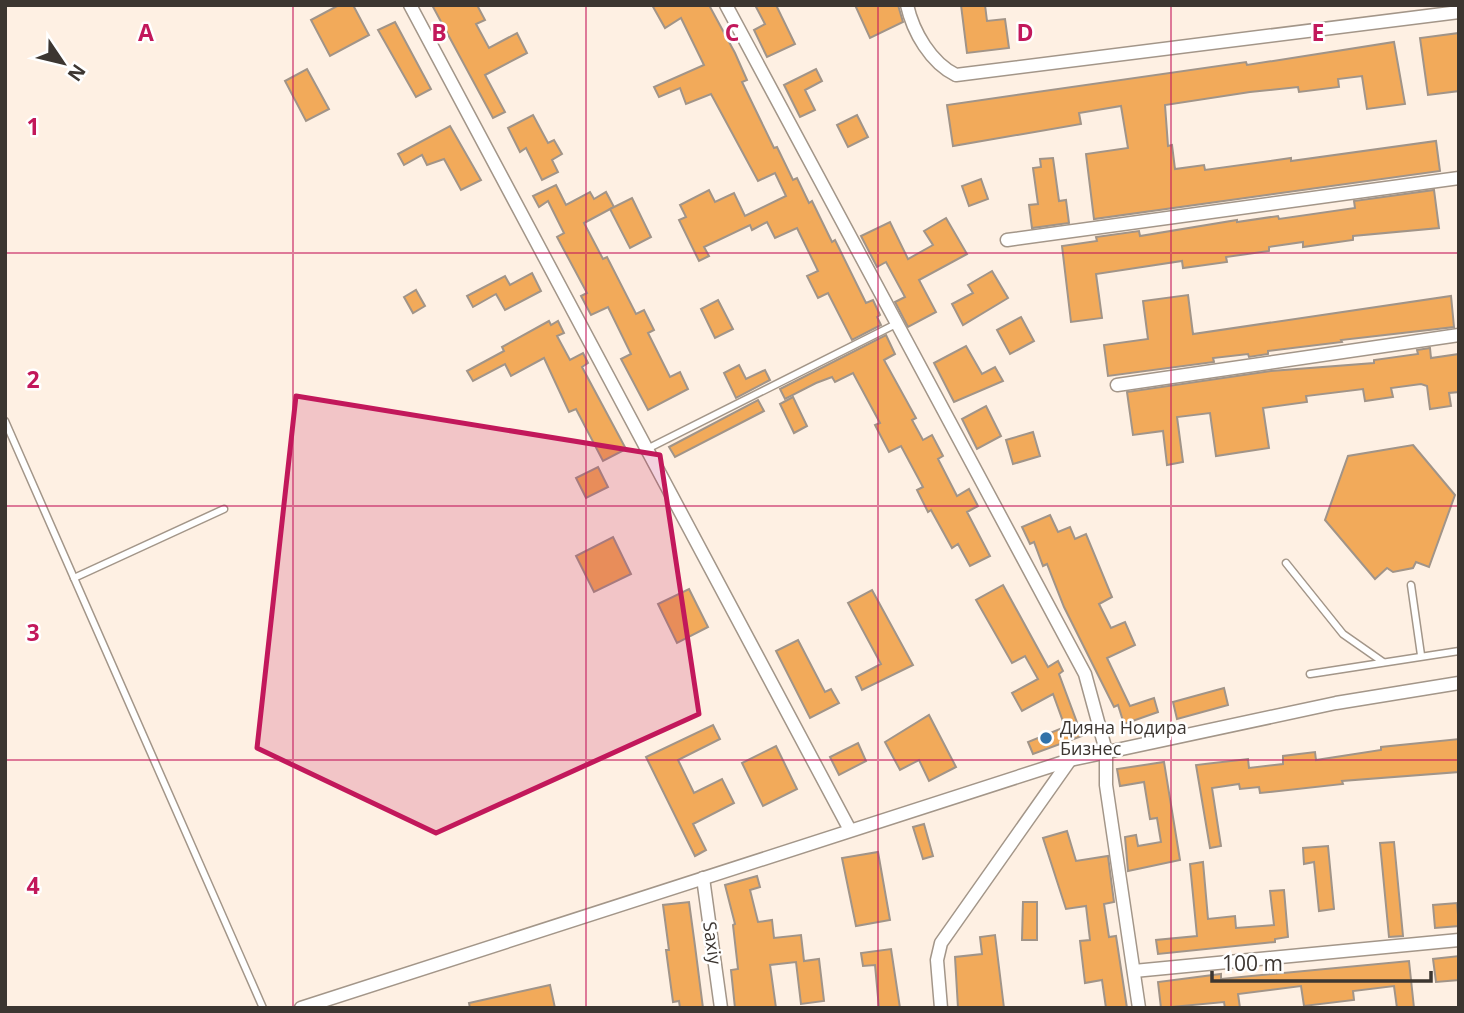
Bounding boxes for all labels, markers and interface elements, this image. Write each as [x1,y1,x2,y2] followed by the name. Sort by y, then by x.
[138,16,154,48] text: A
[431,16,447,48] text: B
[725,16,739,48] text: C
[1016,16,1034,48] text: D
[1312,16,1324,48] text: E
[28,28,98,98] north arrow
[62,59,92,87] text: N
[26,110,40,142] text: 1
[26,363,40,395] text: 2
[26,616,40,648] text: 3
[1060,715,1187,760] place label: Дияна Нодира Бизнес
[1038,730,1054,746] marker: Дияна Нодира Бизнес
[26,869,40,901] text: 4
[698,920,728,967] street label: Saxiy
[1212,940,1431,984] scale bar
[1222,949,1283,977] text: 100 m

